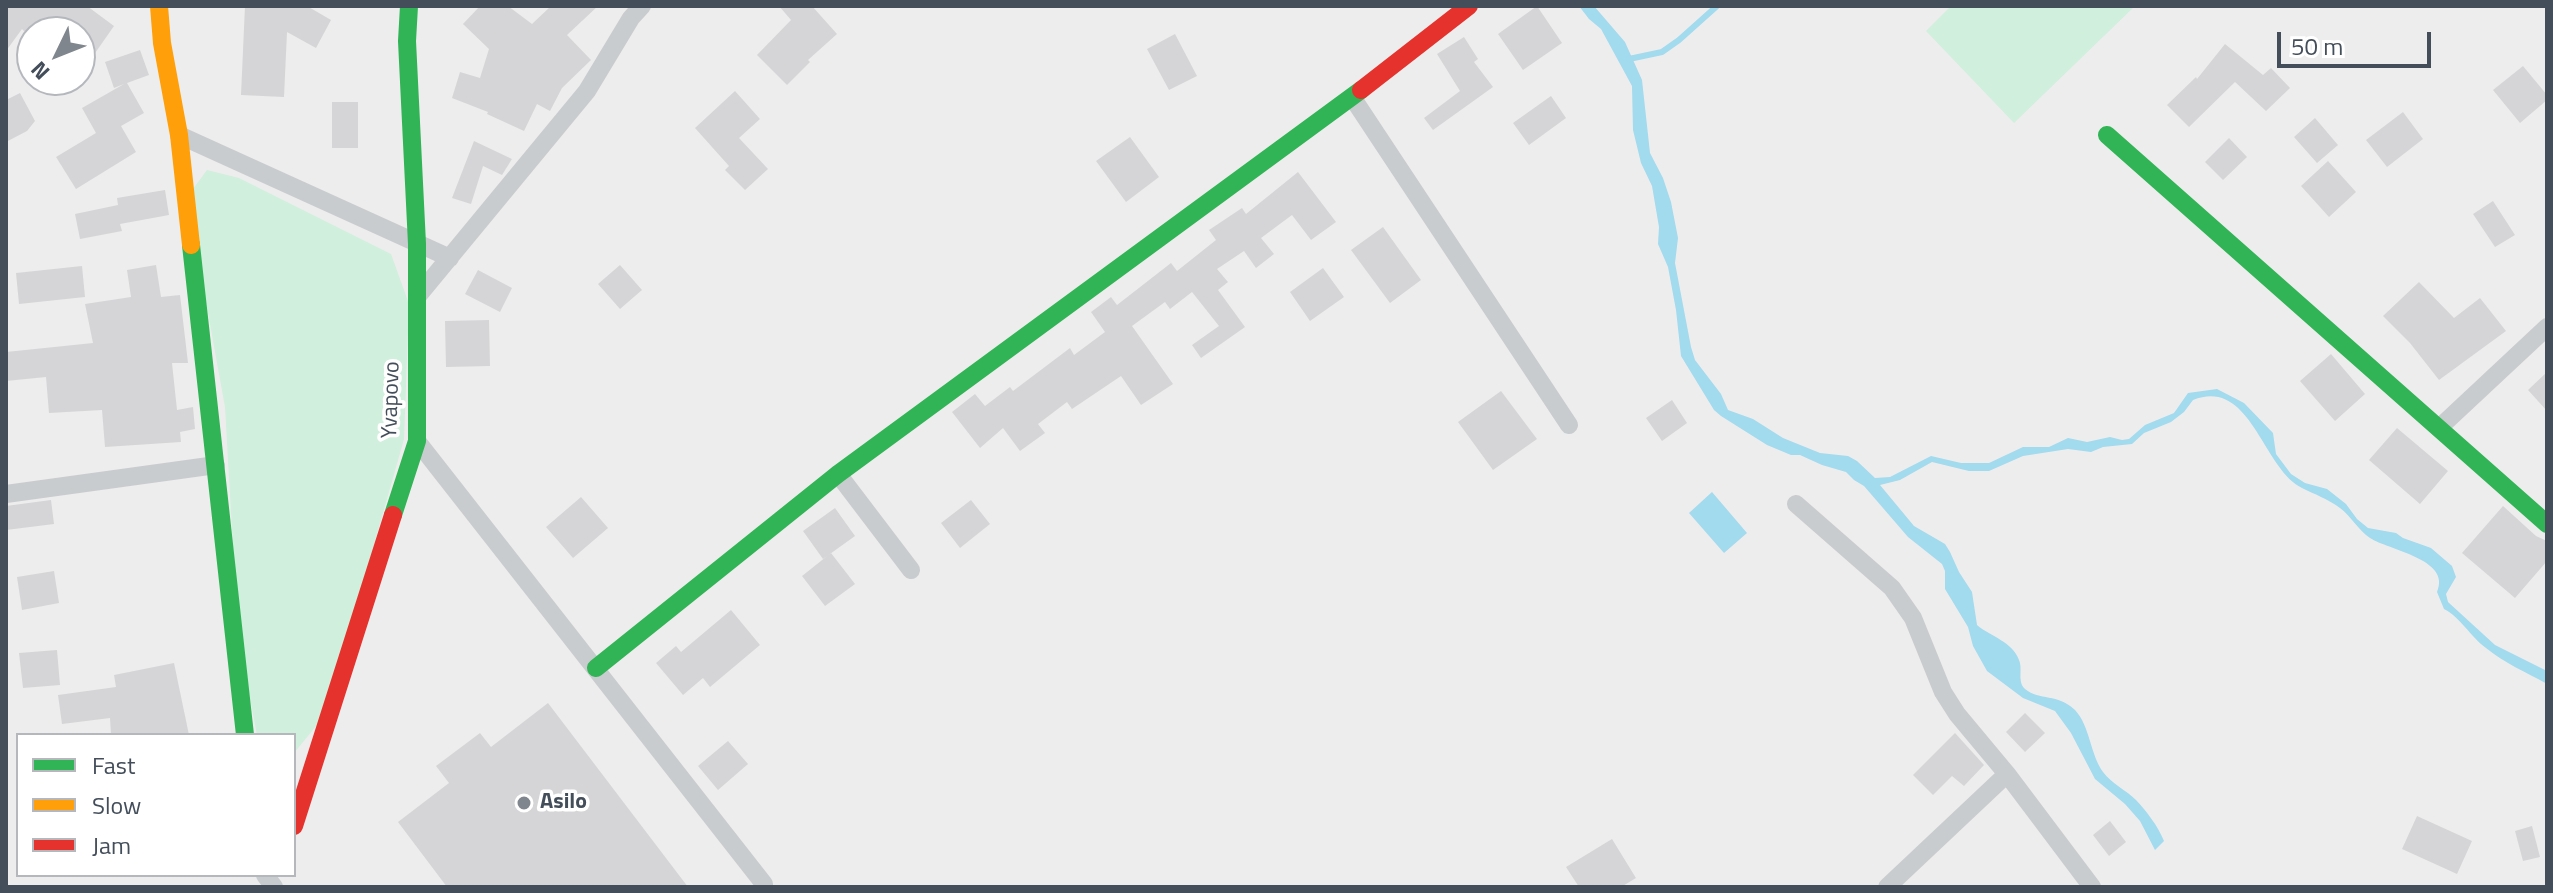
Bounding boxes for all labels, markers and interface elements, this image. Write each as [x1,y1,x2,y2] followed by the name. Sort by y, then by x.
[16,16,96,96] north arrow
[2281,16,2435,66] scale bar
[2291,28,2343,64] text: 50 m
[22,54,58,88] text: N
[377,361,407,439] street label: Yvapovo
[16,733,296,877] legend
[92,747,135,783] text: Fast
[92,787,141,823] text: Slow
[540,790,587,816] place label: Asilo
[515,794,533,812] marker: Asilo
[92,827,131,863] text: Jam

